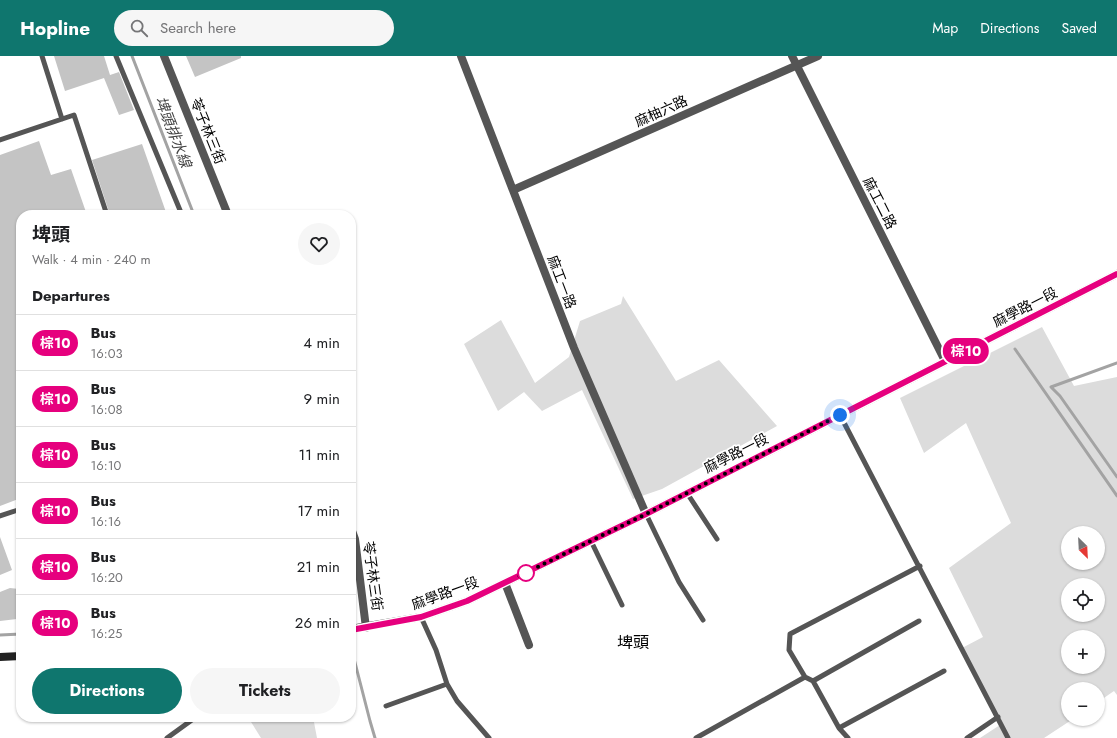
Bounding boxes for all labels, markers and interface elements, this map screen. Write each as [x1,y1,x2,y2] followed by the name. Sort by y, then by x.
[114,10,394,46] search box
[20,15,90,42] text: Hopline
[128,17,150,39] icon: search
[160,17,236,39] text: Search here
[932,18,958,38] text: Map
[980,18,1040,38] text: Directions
[1062,18,1097,38] text: Saved
[631,90,691,132] street label: 麻柚六路
[149,93,197,173] water label: 埤頭排水線
[186,95,230,167] street label: 苓子林三街
[858,174,902,232] street label: 麻工二路
[32,221,70,248] text: 埤頭
[298,223,340,265] button: heart
[32,250,151,269] text: Walk · 4 min · 240 m
[543,252,581,312] street label: 麻工一路
[989,282,1061,332] street label: 麻學路一段
[32,285,110,307] text: Departures
[90,322,116,344] text: Bus
[303,332,340,354] text: 4 min
[40,333,70,353] text: 棕10
[943,338,989,364] line badge: 棕10
[951,341,981,361] text: 棕10
[90,344,123,363] text: 16:03
[90,378,116,400] text: Bus
[303,388,340,410] text: 9 min
[40,389,70,409] text: 棕10
[90,400,123,419] text: 16:08
[830,405,850,425] your location
[700,428,772,478] street label: 麻學路一段
[90,434,116,456] text: Bus
[299,444,340,466] text: 11 min
[40,445,70,465] text: 棕10
[90,456,121,475] text: 16:10
[90,490,116,512] text: Bus
[297,500,340,522] text: 17 min
[40,501,70,521] text: 棕10
[90,512,121,531] text: 16:16
[1061,526,1105,570] north arrow
[1061,526,1105,726] map controls
[358,540,388,612] street label: 苓子林三街
[90,546,116,568] text: Bus
[297,556,340,578] text: 21 min
[40,557,70,577] text: 棕10
[517,564,535,582] unlabelled marker
[90,568,123,587] text: 16:20
[409,572,481,614] street label: 麻學路一段
[1061,578,1105,622] button: locate
[90,602,116,624] text: Bus
[295,612,340,634] text: 26 min
[40,613,70,633] text: 棕10
[90,624,122,643] text: 16:25
[1061,630,1105,674] button: +
[617,631,649,654] district label: 埤頭
[32,668,182,714] button: Directions
[190,668,340,714] button: Tickets
[1061,682,1105,726] button: −

